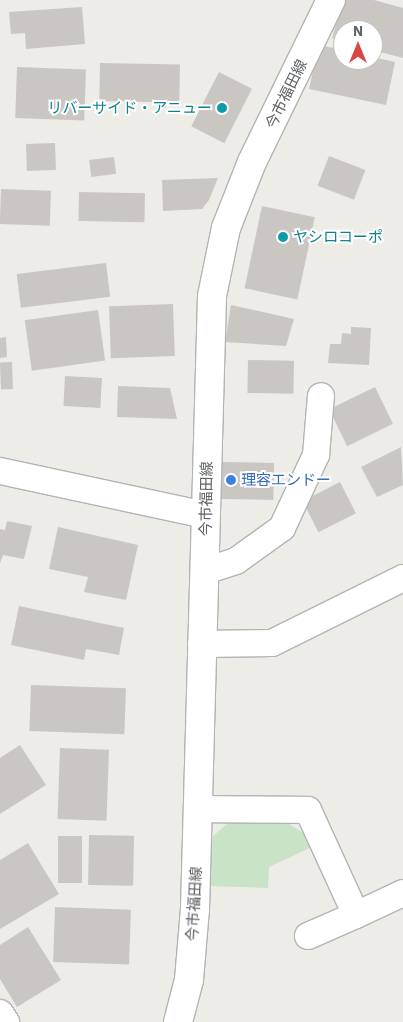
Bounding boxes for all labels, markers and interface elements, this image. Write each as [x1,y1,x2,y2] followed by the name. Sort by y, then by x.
[333,20,383,70] north arrow
[353,22,363,40] text: N
[261,56,311,132] street label: 今市福田線
[47,99,212,117] place label: リバーサイド・アニュー
[216,102,228,114] marker: リバーサイド・アニュー
[293,228,383,246] place label: ヤシロコーポ
[277,231,289,243] marker: ヤシロコーポ
[196,461,216,537] street label: 今市福田線
[241,471,331,489] place label: 理容エンドー
[225,474,237,486] marker: 理容エンドー
[183,866,205,942] street label: 今市福田線

